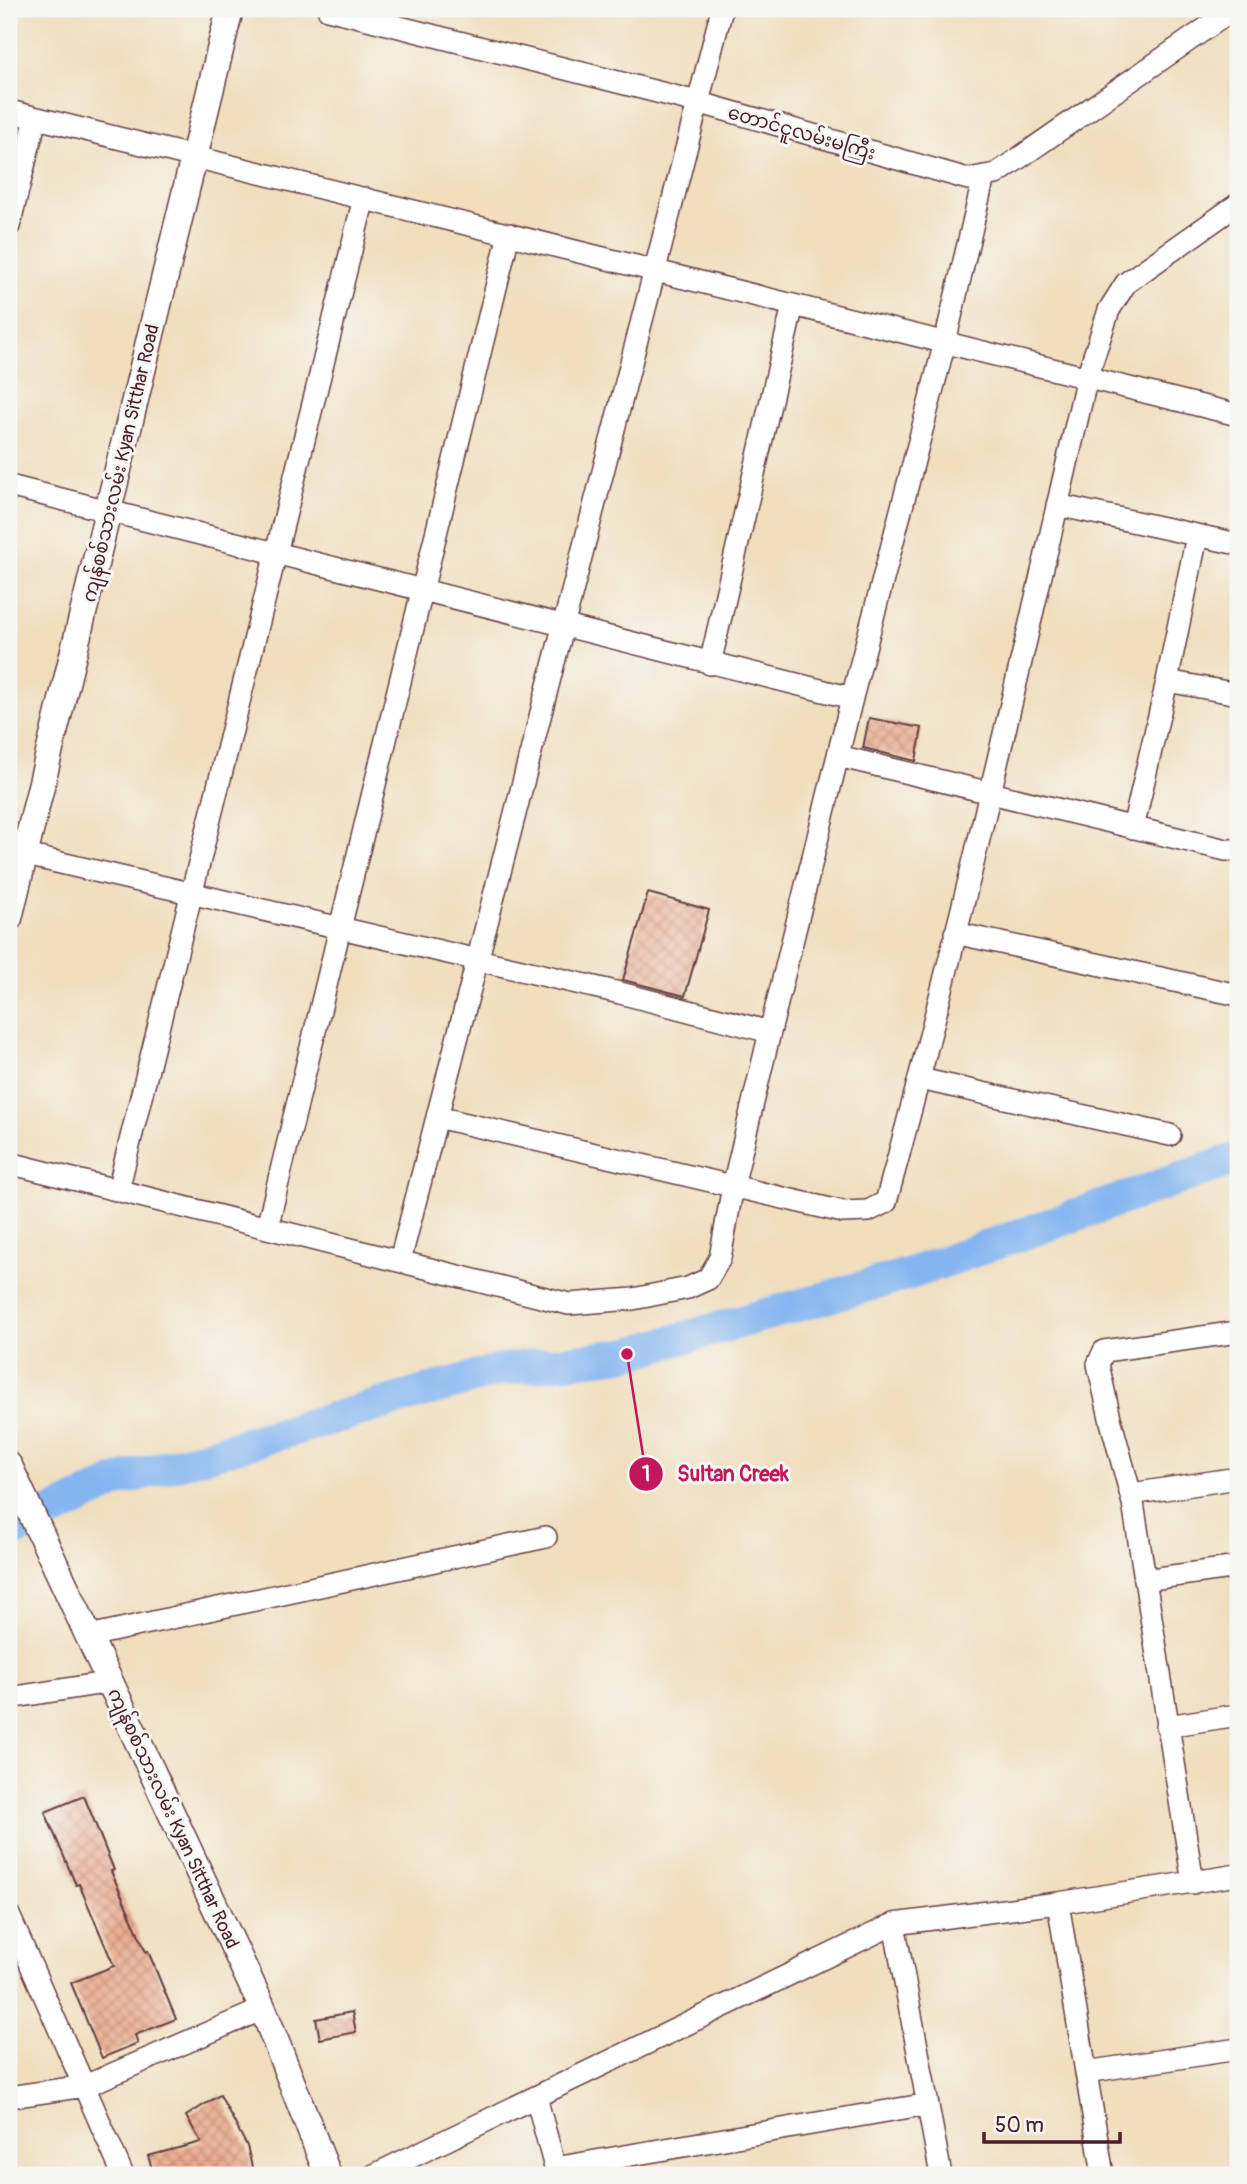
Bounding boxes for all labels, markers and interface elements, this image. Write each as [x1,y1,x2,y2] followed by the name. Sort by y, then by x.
[724,98,879,169] street label: တောင်ငူလမ်းမကြီး
[74,321,168,605] street label: ကျန်စစ်သားလမ်း Kyan Sitthar Road
[629,1453,803,1495] callout: Sultan Creek
[642,1461,650,1488] text: 1
[677,1461,789,1488] text: Sultan Creek
[99,1683,247,1954] street label: ကျန်စစ်သားလမ်း Kyan Sitthar Road
[984,2100,1121,2144] scale bar
[995,2112,1044,2139] text: 50 m

